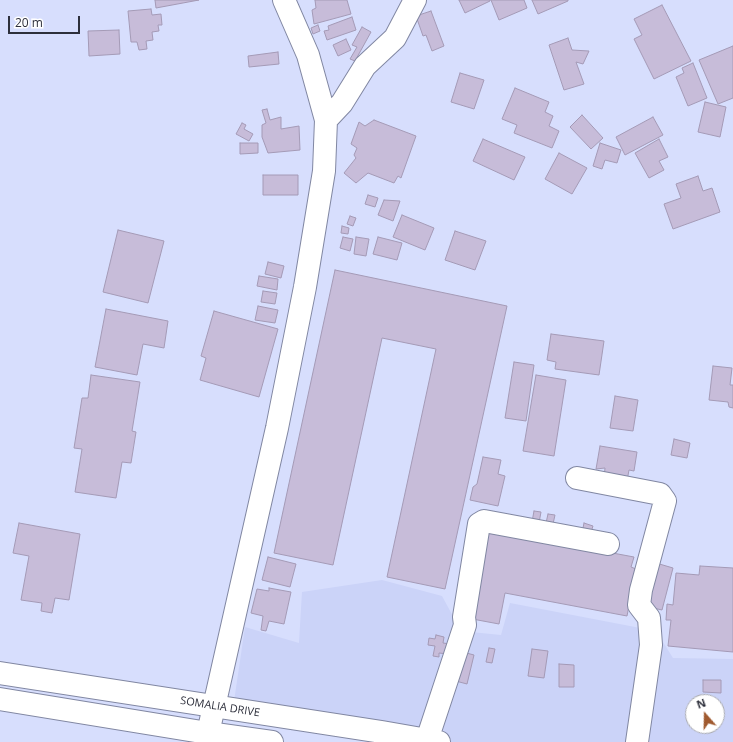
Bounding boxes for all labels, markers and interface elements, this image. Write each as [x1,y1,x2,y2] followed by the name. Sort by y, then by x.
[10,8,82,34] scale bar
[15,14,43,31] text: 20 m
[179,694,261,720] street label: SOMALIA DRIVE
[685,694,725,734] north arrow
[694,695,708,712] text: N

